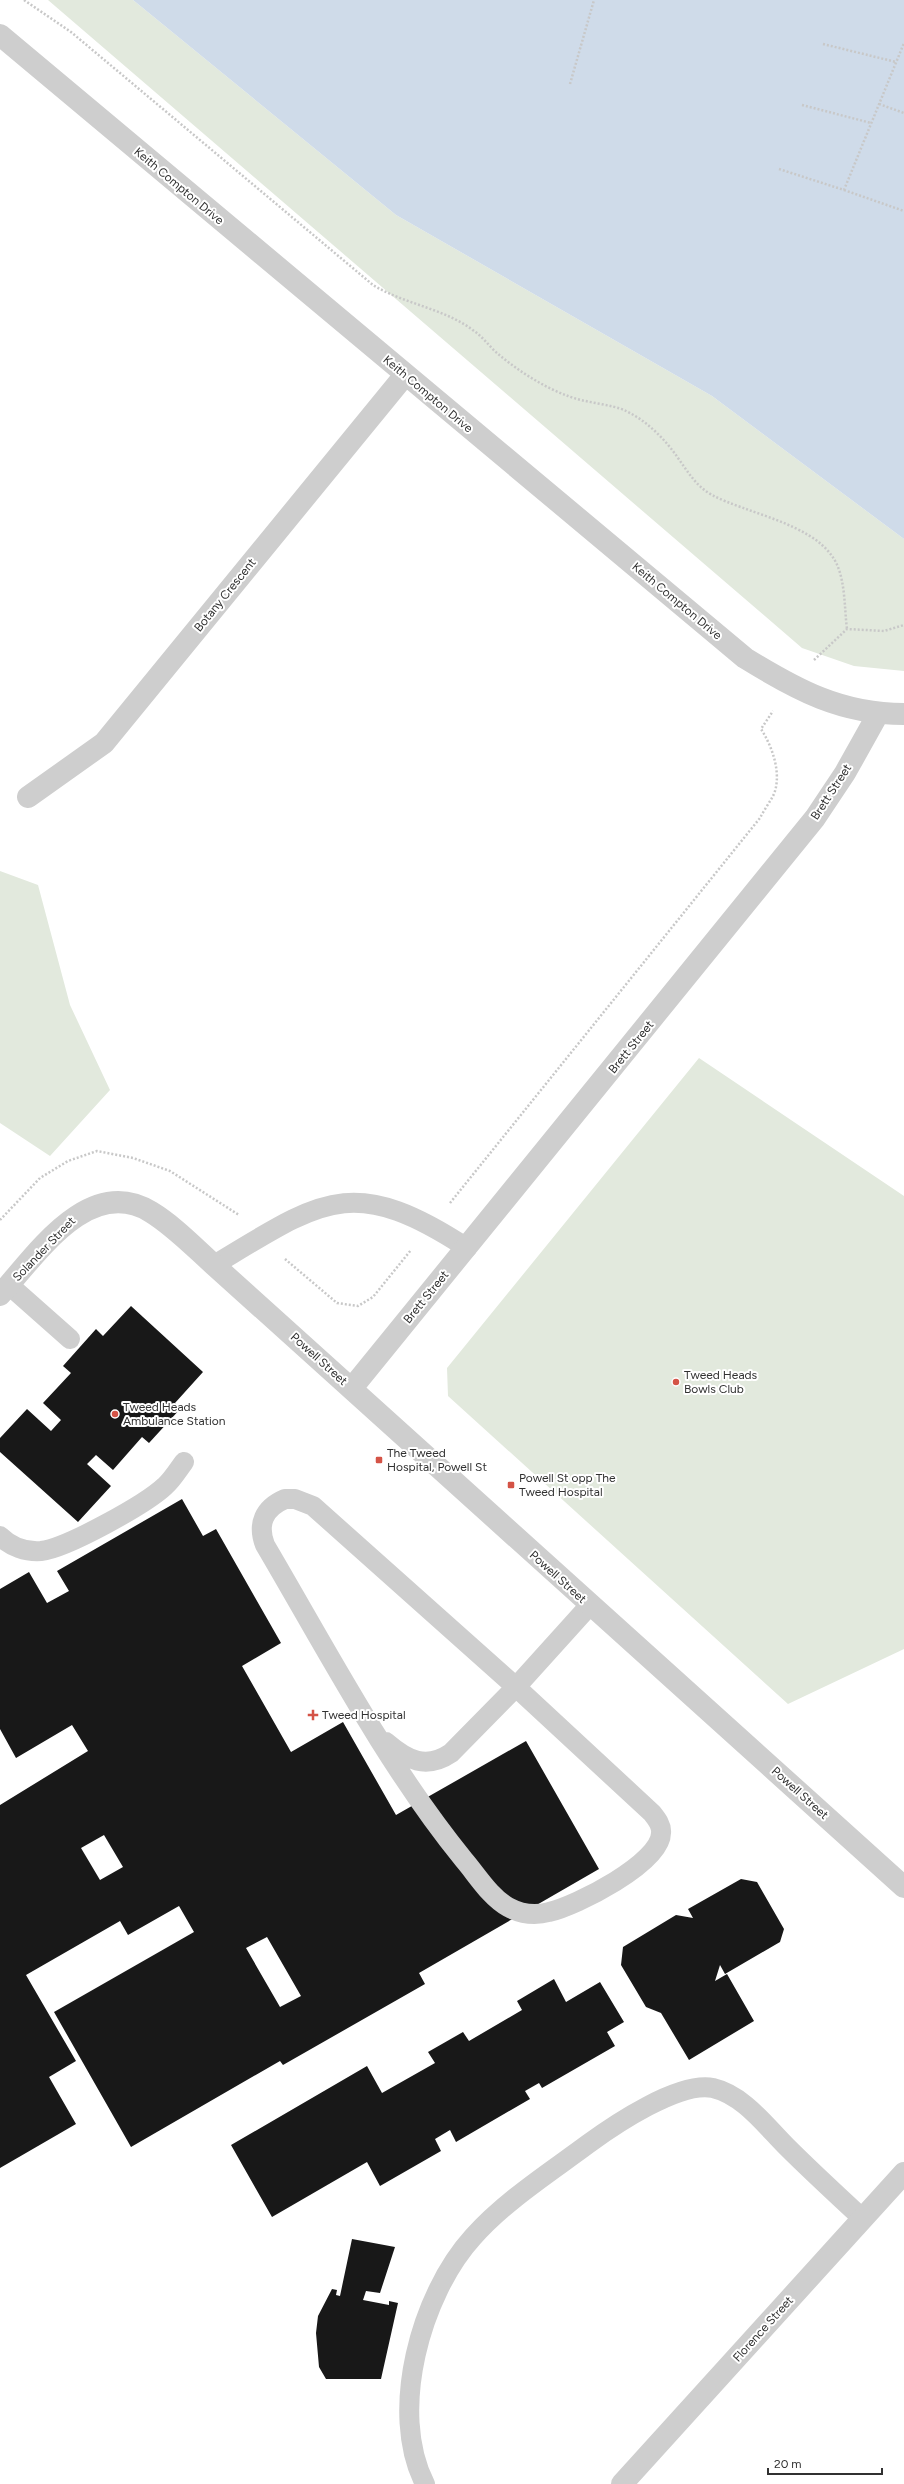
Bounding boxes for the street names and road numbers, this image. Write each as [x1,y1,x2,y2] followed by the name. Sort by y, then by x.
[131,144,227,228] street label: Keith Compton Drive
[380,352,476,436] street label: Keith Compton Drive
[191,555,259,634] street label: Botany Crescent
[629,559,725,643] street label: Keith Compton Drive
[808,761,854,822] street label: Brett Street
[606,1018,657,1076] street label: Brett Street
[10,1214,79,1284] street label: Solander Street
[401,1268,452,1326] street label: Brett Street
[288,1330,351,1388] street label: Powell Street
[527,1548,590,1606] street label: Powell Street
[769,1764,832,1822] street label: Powell Street
[730,2293,796,2365] street label: Florence Street

